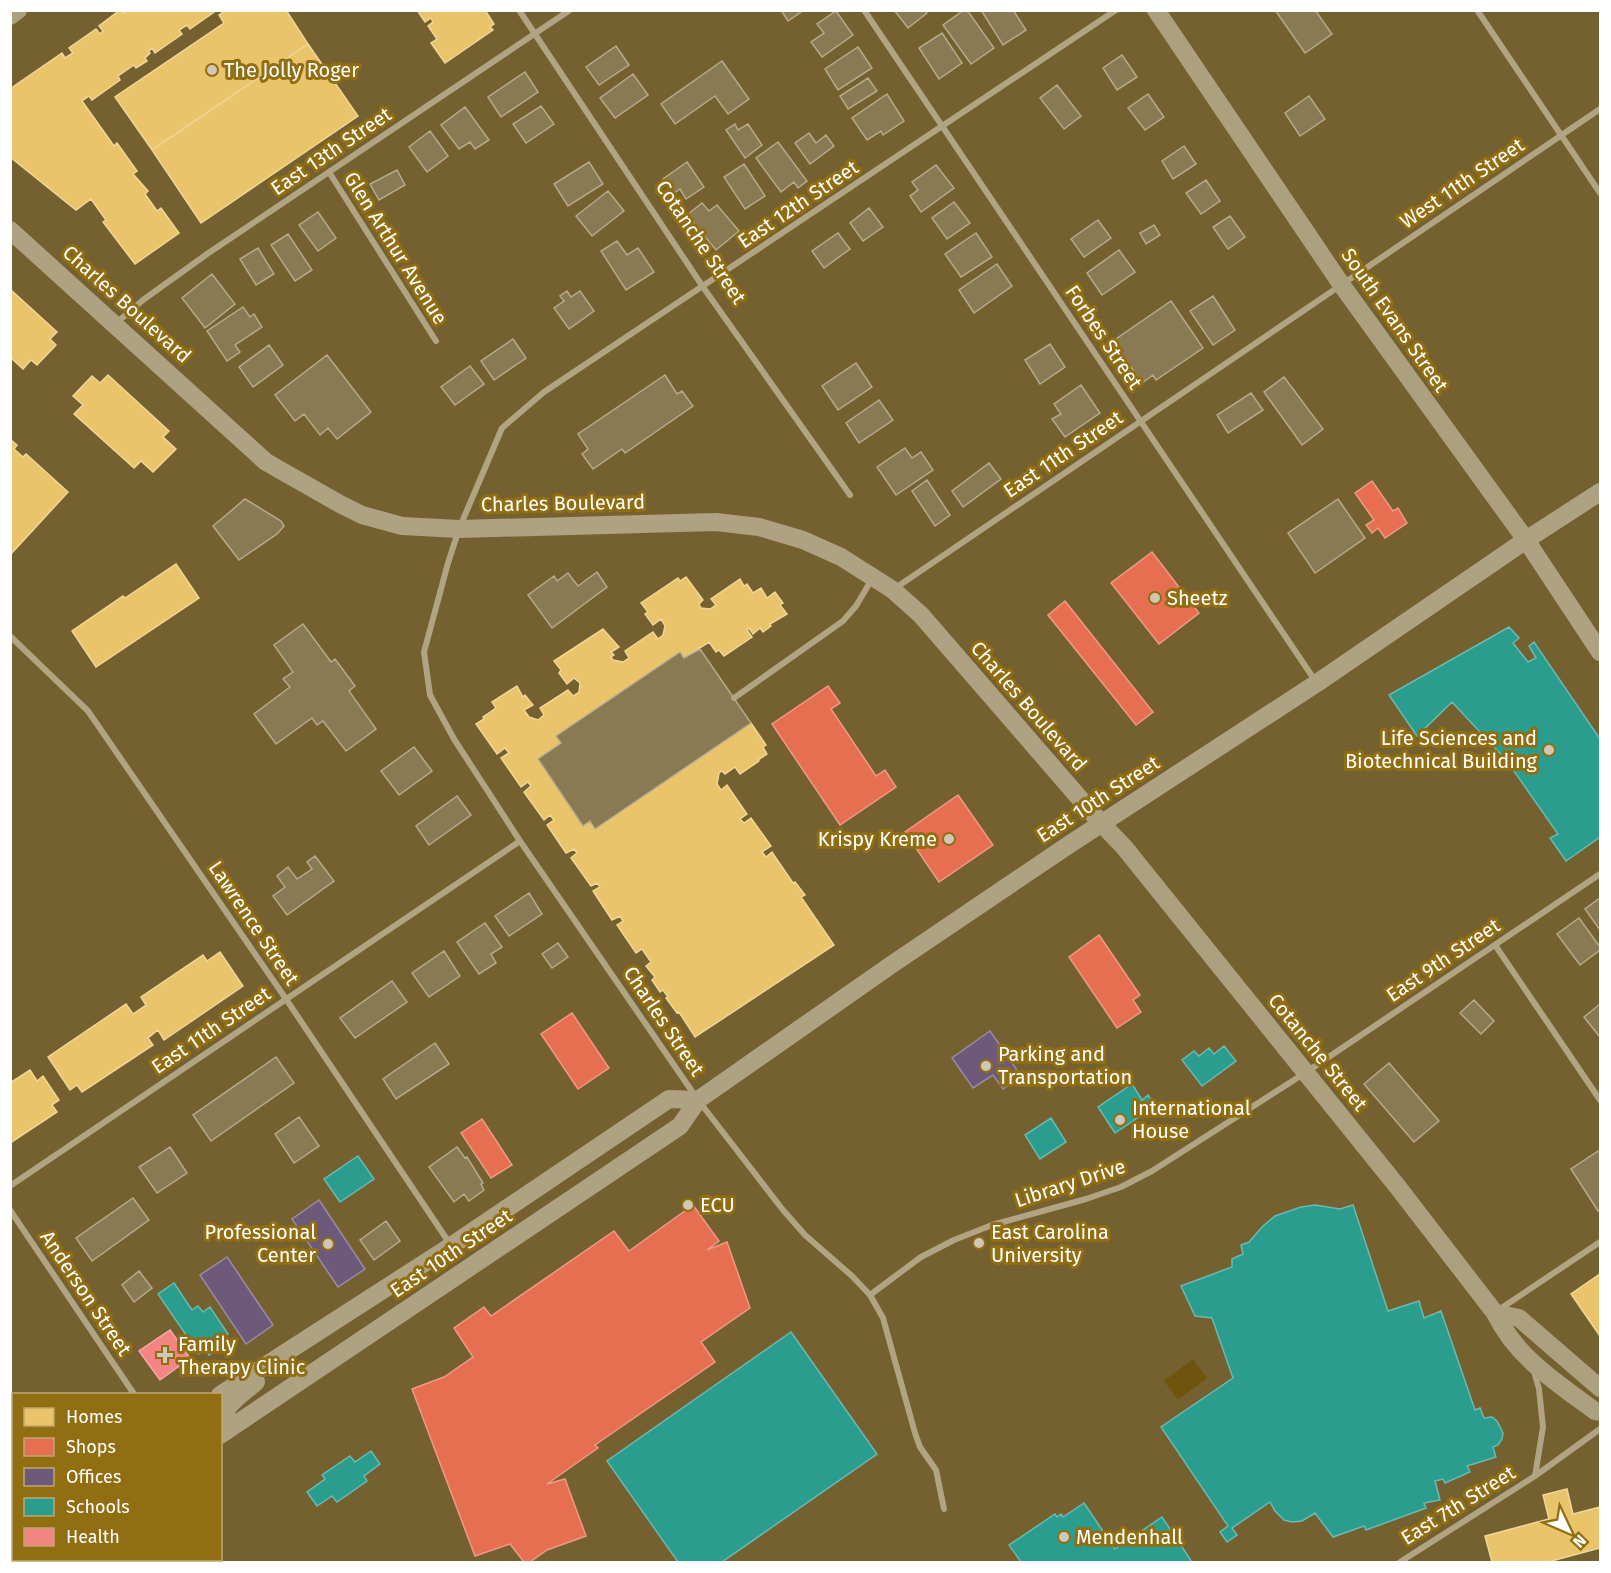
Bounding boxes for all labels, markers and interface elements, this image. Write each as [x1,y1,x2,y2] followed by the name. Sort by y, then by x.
[224,58,359,82] place label: The Jolly Roger
[205,63,219,77] marker: The Jolly Roger
[266,101,396,200] street label: East 13th Street
[1395,132,1529,233] street label: West 11th Street
[733,154,863,253] street label: East 12th Street
[339,167,453,329] street label: Glen Arthur Avenue
[651,176,752,309] street label: Cotanche Street
[58,240,196,368] street label: Charles Boulevard
[1336,244,1454,397] street label: South Evans Street
[1060,280,1148,394] street label: Forbes Street
[999,405,1128,503] street label: East 11th Street
[481,490,645,516] street label: Charles Boulevard
[1167,586,1228,610] place label: Sheetz
[1148,591,1162,605] marker: Sheetz
[966,636,1092,776] street label: Charles Boulevard
[1345,726,1538,773] place label: Life Sciences and Biotechnical Building
[1542,743,1556,757] marker: Life Sciences and Biotechnical Building
[1032,750,1164,848] street label: East 10th Street
[818,827,937,851] place label: Krispy Kreme
[942,832,956,846] marker: Krispy Kreme
[204,856,305,990] street label: Lawrence Street
[1382,913,1505,1007] street label: East 9th Street
[619,962,710,1081] street label: Charles Street
[147,981,276,1079] street label: East 11th Street
[1263,989,1373,1116] street label: Cotanche Street
[998,1042,1132,1089] place label: Parking and Transportation
[979,1059,993,1073] marker: Parking and Transportation
[1132,1096,1251,1143] place label: International House
[1113,1113,1127,1127] marker: International House
[1012,1154,1128,1212] street label: Library Drive
[700,1193,735,1217] place label: ECU
[681,1198,695,1212] marker: ECU
[386,1203,517,1302] street label: East 10th Street
[205,1220,316,1267] place label: Professional Center
[991,1220,1109,1267] place label: East Carolina University
[35,1226,137,1361] street label: Anderson Street
[972,1236,986,1250] marker: East Carolina University
[321,1237,335,1251] marker: Professional Center
[178,1332,305,1379] place label: Family Therapy Clinic
[156,1346,174,1364] marker: Family Therapy Clinic
[12,1393,222,1561] legend
[66,1406,122,1428] text: Homes
[66,1436,116,1458] text: Shops
[1396,1460,1520,1550] street label: East 7th Street
[66,1466,121,1488] text: Offices
[66,1496,130,1518] text: Schools
[1539,1501,1599,1561] north arrow
[1076,1525,1183,1549] place label: Mendenhall
[66,1526,120,1548] text: Health
[1057,1530,1071,1544] marker: Mendenhall
[1569,1531,1590,1551] text: N

